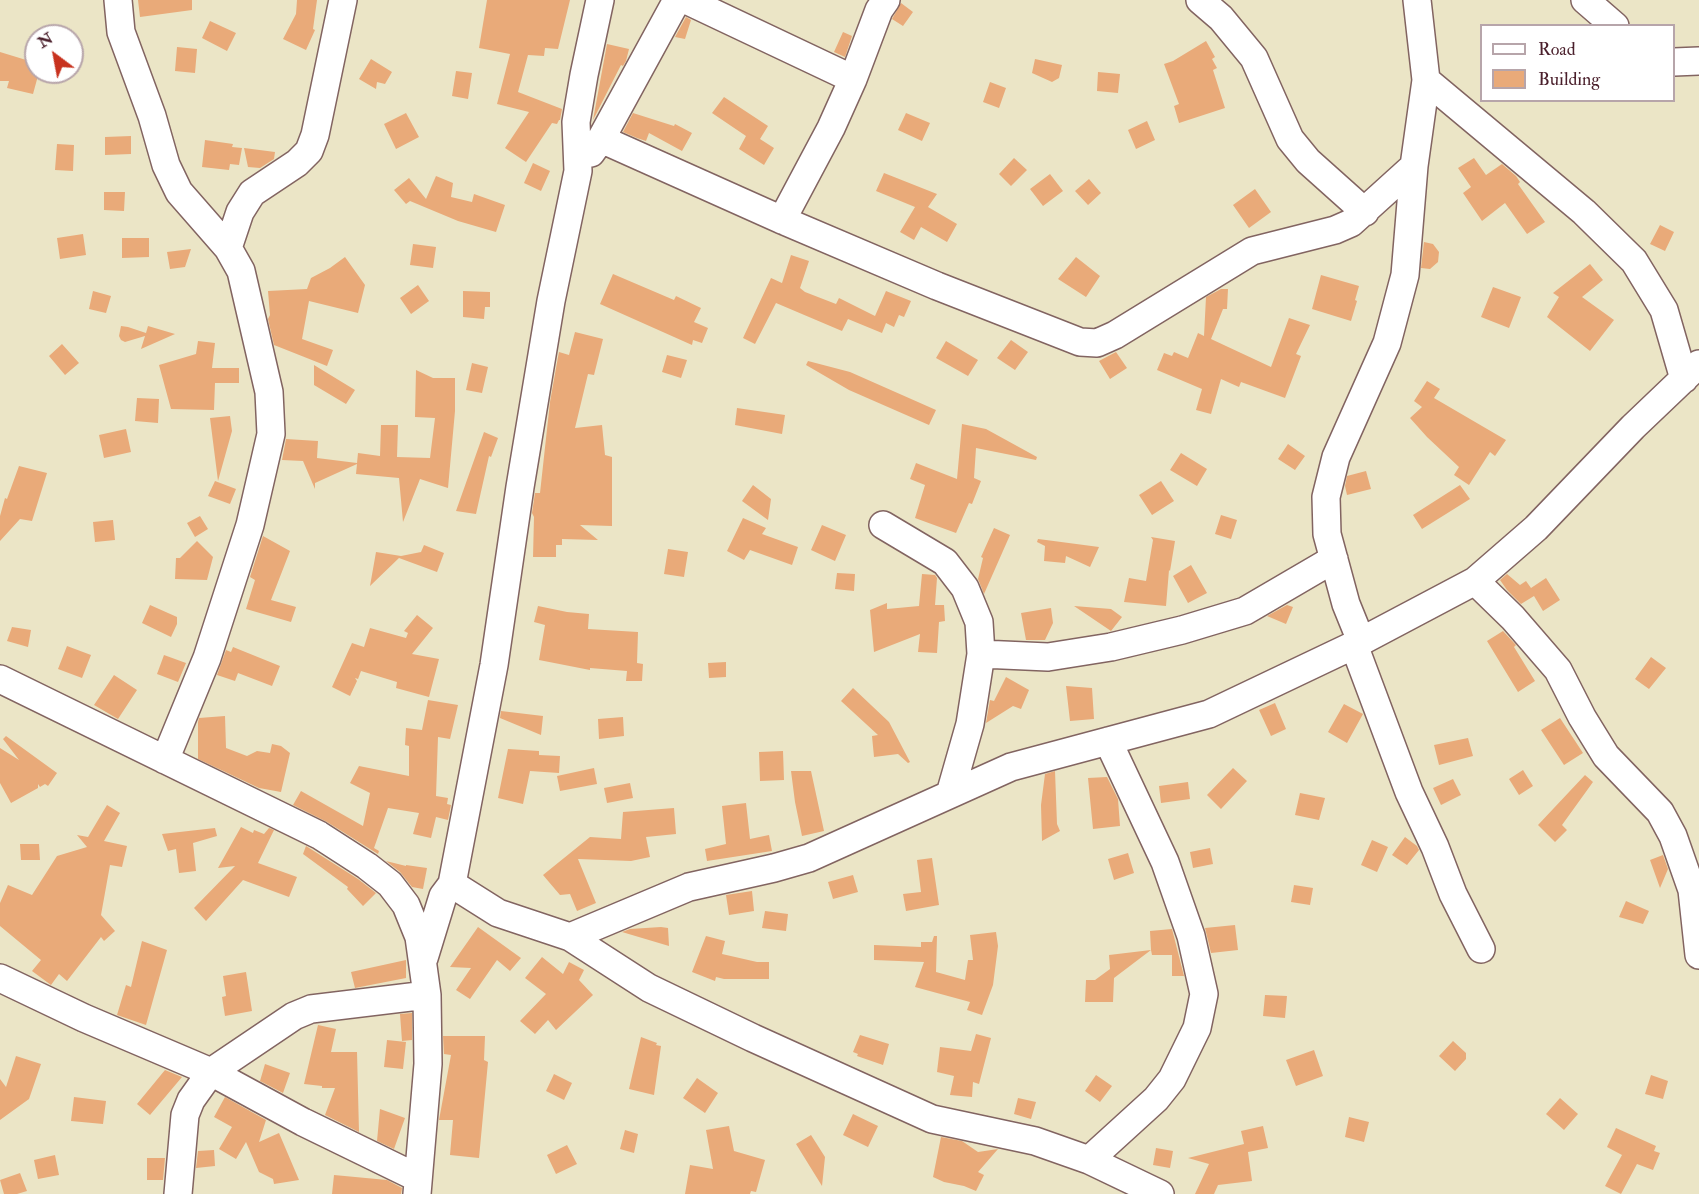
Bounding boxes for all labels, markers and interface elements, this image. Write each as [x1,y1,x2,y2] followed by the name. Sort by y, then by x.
[24,24,84,84] north arrow
[1480,24,1675,102] legend
[34,28,57,53] text: N
[1538,38,1576,61] text: Road
[1538,68,1600,91] text: Building

